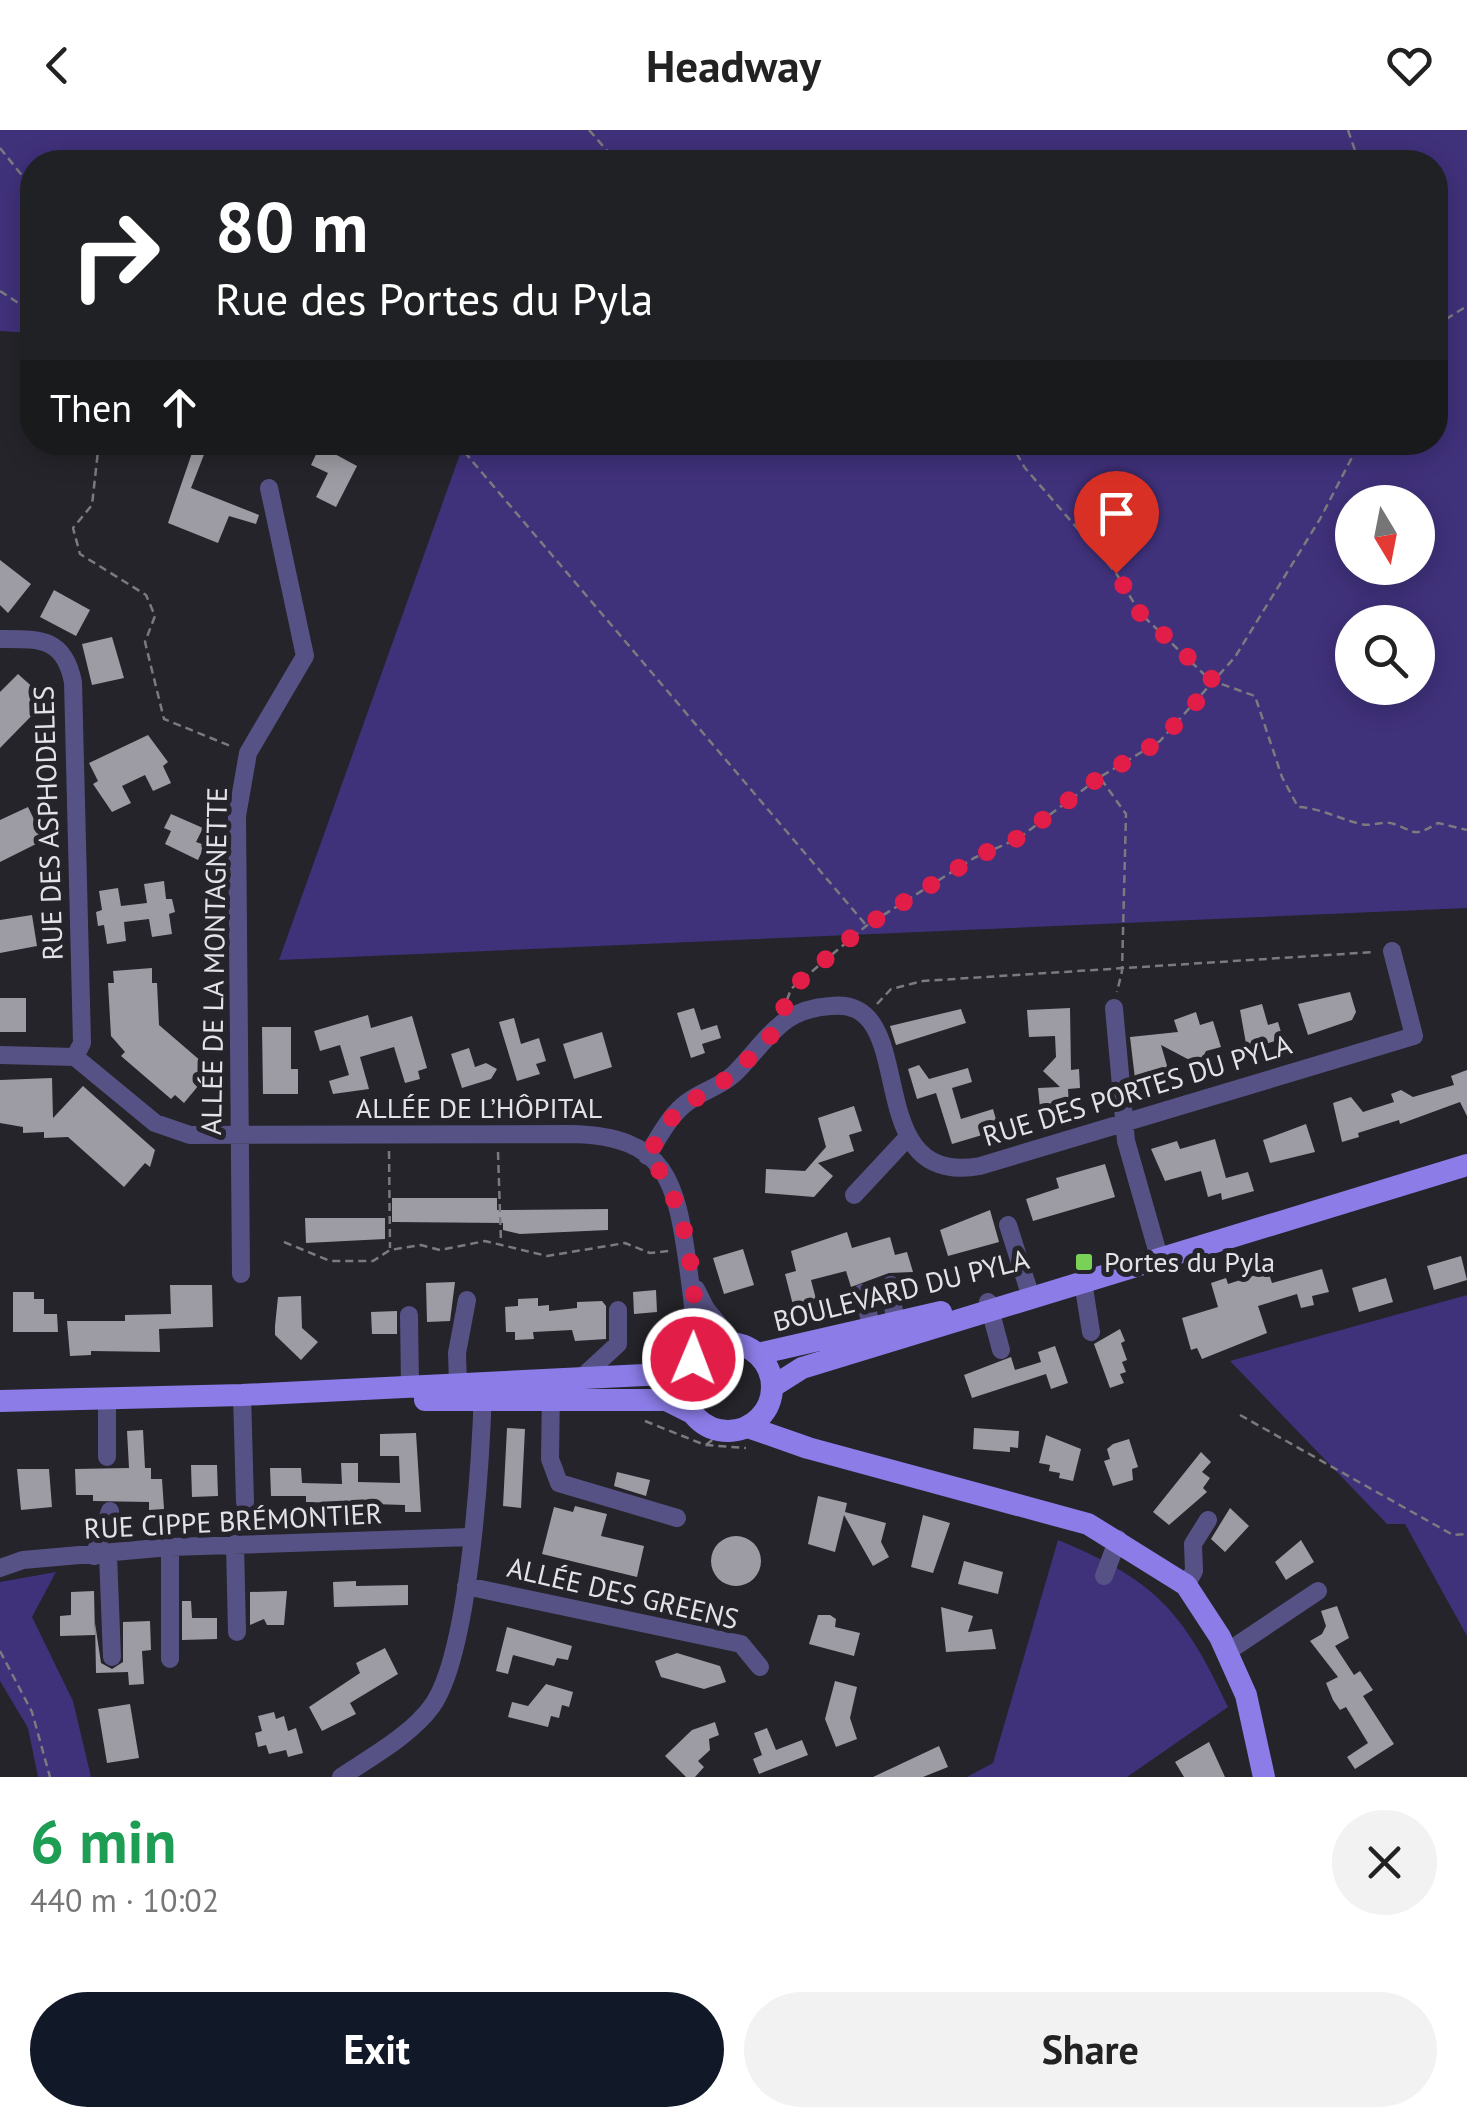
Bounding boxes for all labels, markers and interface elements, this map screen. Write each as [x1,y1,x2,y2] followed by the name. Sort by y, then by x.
[646,36,821,94] text: Headway
[30,38,85,93] icon: back
[1382,38,1437,93] icon: heart
[215,181,368,271] text: 80 m
[50,190,180,320] icon: right
[215,269,653,327] text: Rue des Portes du Pyla
[152,380,207,435] icon: ahead
[50,383,132,432] text: Then
[1074,471,1159,574] pin
[1335,485,1435,585] north arrow
[1335,485,1435,705] map controls
[1089,486,1144,541] icon: arrive
[1335,605,1435,705] button: search
[24,685,71,961] street label: RUE DES ASPHODELES
[192,787,235,1135] street label: ALLÉE DE LA MONTAGNETTE
[978,1025,1296,1154] street label: RUE DES PORTES DU PYLA
[356,1089,602,1126] street label: ALLÉE DE L’HÔPITAL
[769,1240,1033,1339] street label: BOULEVARD DU PYLA
[1104,1243,1275,1280] place label: Portes du Pyla
[1073,1251,1095,1273] marker: Portes du Pyla
[641,1307,745,1411] position arrow
[83,1494,383,1547] street label: RUE CIPPE BRÉMONTIER
[504,1548,742,1637] street label: ALLÉE DES GREENS
[30,1802,176,1880] text: 6 min
[1332,1810,1437,1915] button: close
[30,1879,219,1921] text: 440 m · 10:02
[30,1992,724,2107] button: Exit
[744,1992,1437,2107] button: Share

